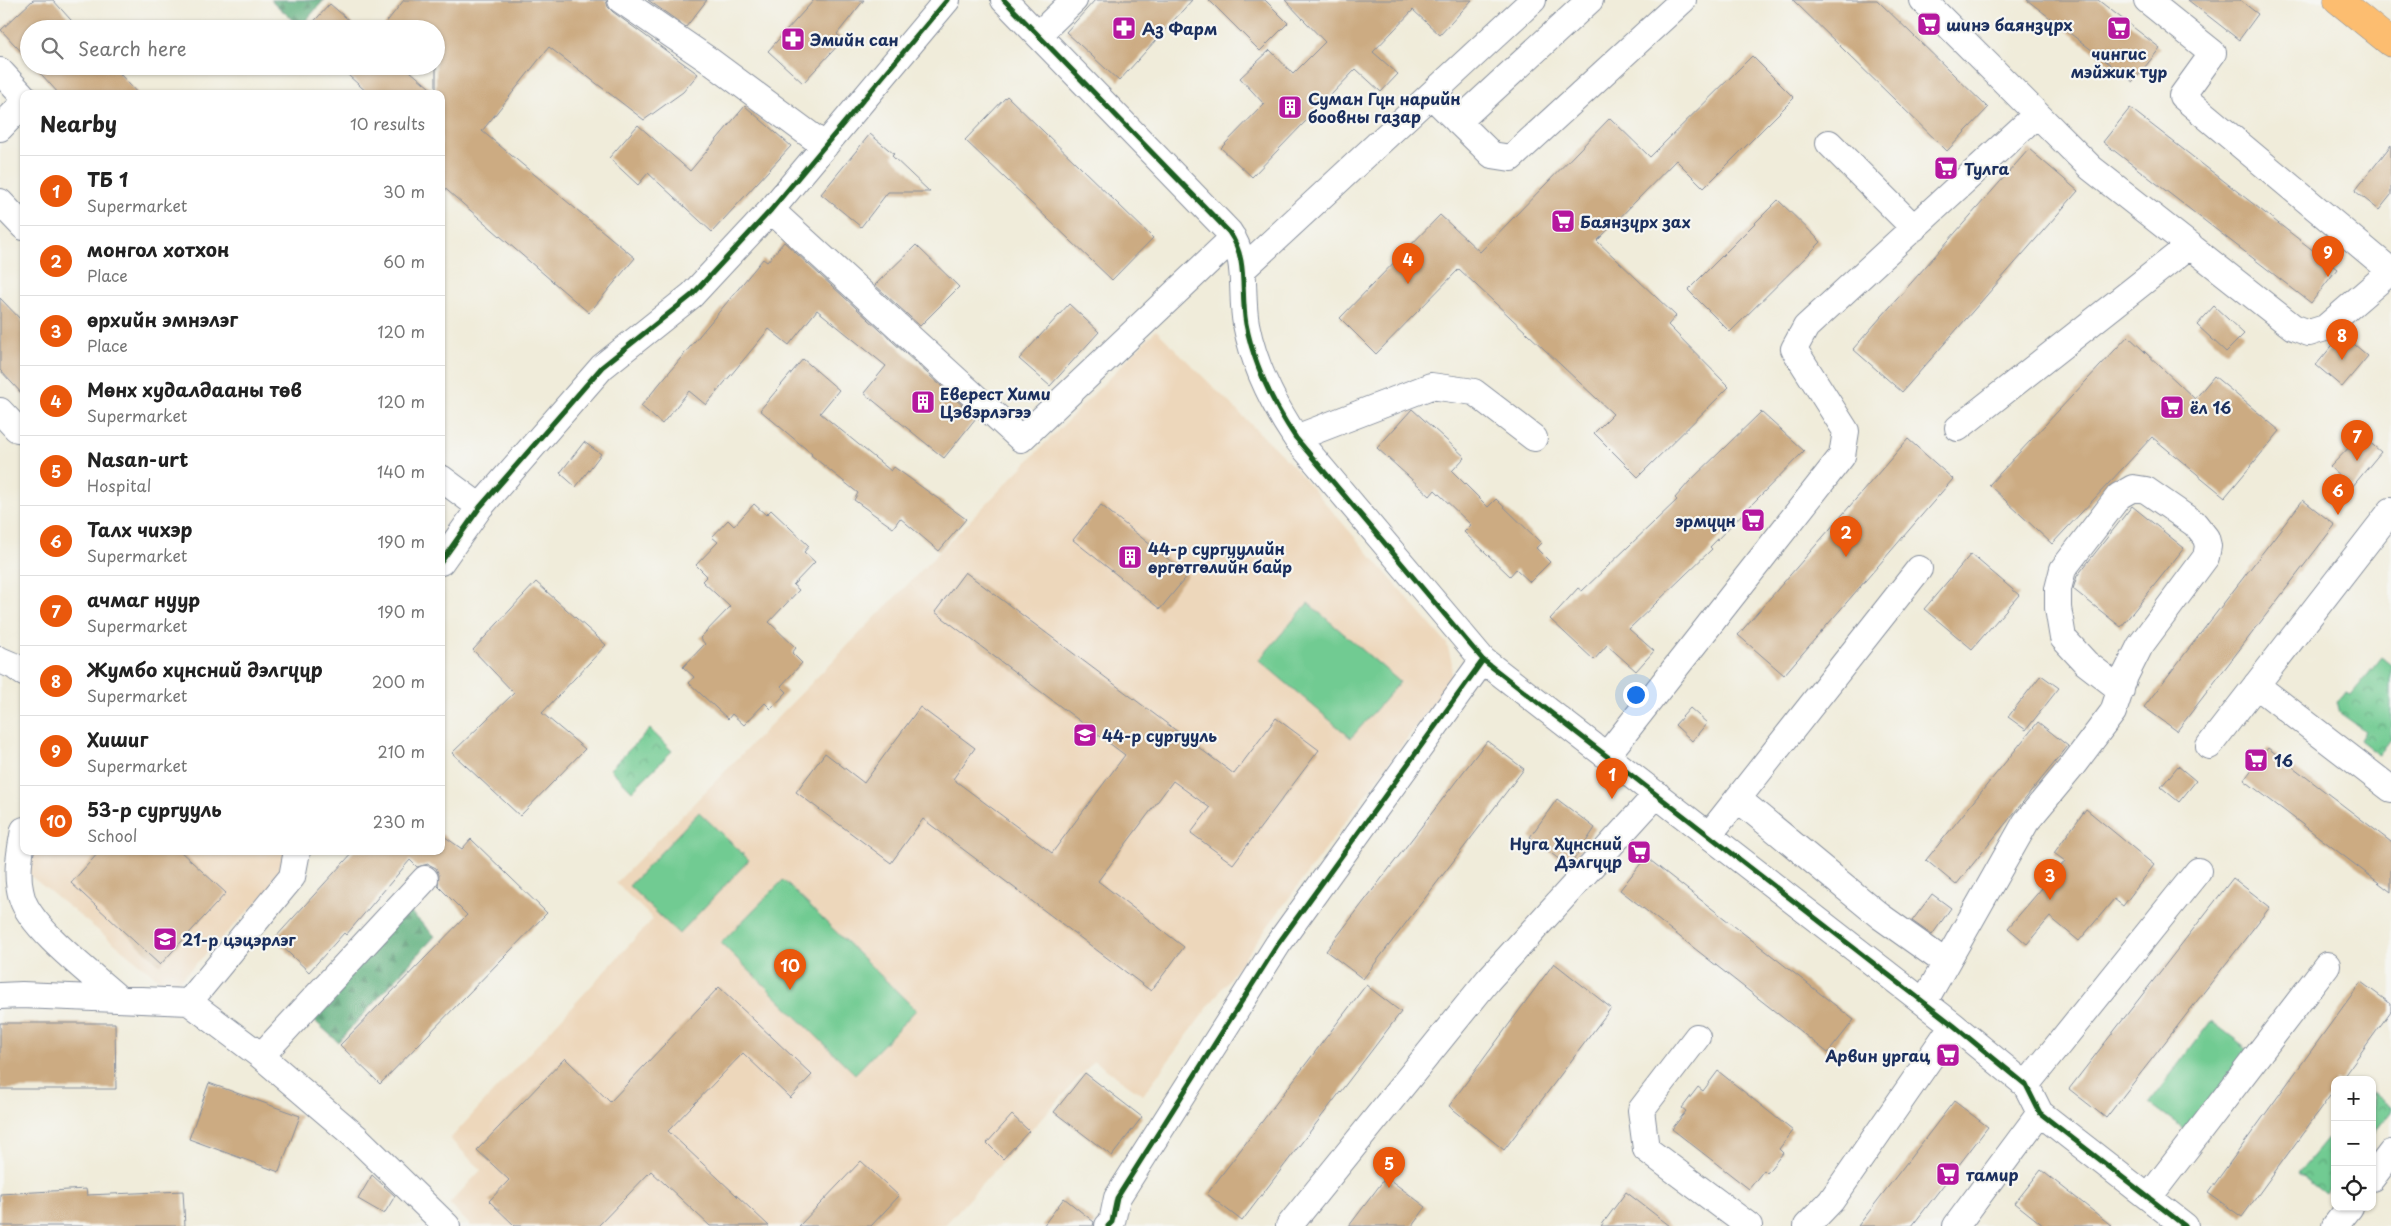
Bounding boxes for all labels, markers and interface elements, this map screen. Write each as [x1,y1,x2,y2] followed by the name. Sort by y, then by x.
[1916,11,1942,37] supermarket icon: шинэ баянзүрх
[1946,12,2072,36] place label: шинэ баянзүрх
[1111,15,1137,41] pharmacy icon: Аз Фарм
[2106,15,2132,41] supermarket icon: чингис мэйжик тур
[1142,16,1217,40] place label: Аз Фарм
[20,20,445,75] search box
[780,26,806,52] pharmacy icon: Эмийн сан
[810,27,898,51] place label: Эмийн сан
[38,34,66,62] icon: search
[78,34,187,62] text: Search here
[2071,41,2168,83] place label: чингис мэйжик тур
[1308,86,1461,128] place label: Суман Гүн нарийн боовны газар
[1277,94,1303,120] building icon: Суман Гүн нарийн боовны газар
[40,107,117,139] text: Nearby
[350,111,425,135] text: 10 results
[1933,155,1959,181] supermarket icon: Тулга
[1964,156,2010,180] place label: Тулга
[87,165,128,193] text: ТБ 1
[52,179,60,203] text: 1
[383,179,425,203] text: 30 m
[87,193,187,217] text: Supermarket
[1550,208,1576,234] supermarket icon: Баянзүрх зах
[1580,209,1691,233] place label: Баянзүрх зах
[87,235,229,263] text: монгол хотхон
[2312,236,2344,277] pin: 9
[1392,243,1424,284] pin: 4
[50,249,62,273] text: 2
[383,249,425,273] text: 60 m
[87,263,128,287] text: Place
[87,305,238,333] text: өрхийн эмнэлэг
[51,319,61,343] text: 3
[378,319,425,343] text: 120 m
[2326,319,2358,360] pin: 8
[87,333,128,357] text: Place
[87,375,302,403] text: Мөнх худалдааны төв
[940,381,1051,423] place label: Еверест Хими Цэвэрлэгээ
[51,389,61,413] text: 4
[378,389,425,413] text: 120 m
[910,389,936,415] building icon: Еверест Хими Цэвэрлэгээ
[2159,394,2185,420] supermarket icon: ёл 16
[2190,395,2231,419] place label: ёл 16
[87,403,187,427] text: Supermarket
[2341,420,2373,461] pin: 7
[87,445,188,473] text: Nasan-urt
[51,459,61,483] text: 5
[377,459,425,483] text: 140 m
[87,473,151,497] text: Hospital
[2322,474,2354,515] pin: 6
[1740,507,1766,533] supermarket icon: эрмүүн
[1675,508,1736,532] place label: эрмүүн
[87,515,192,543] text: Талх чихэр
[1830,516,1862,557] pin: 2
[50,529,62,553] text: 6
[377,529,425,553] text: 190 m
[1148,536,1292,578] place label: 44-р сургуулийн өргөтгөлийн байр
[87,543,187,567] text: Supermarket
[1117,544,1143,570] building icon: 44-р сургуулийн өргөтгөлийн байр
[87,585,200,613] text: ачмаг нуур
[51,599,61,623] text: 7
[377,599,425,623] text: 190 m
[87,613,187,637] text: Supermarket
[87,655,323,683] text: Жумбо хүнсний дэлгүүр
[51,669,61,693] text: 8
[372,669,425,693] text: 200 m
[1623,682,1649,708] your location
[87,683,187,707] text: Supermarket
[1072,722,1098,748] school or university icon: 44-р сургууль
[1102,723,1217,747] place label: 44-р сургууль
[87,725,148,753] text: Хишиг
[51,739,61,763] text: 9
[377,739,425,763] text: 210 m
[2243,747,2269,773] supermarket icon: 16
[2274,748,2293,772] place label: 16
[87,753,187,777] text: Supermarket
[1596,758,1628,799] pin: 1
[87,795,222,823] text: 53-р сургууль
[46,809,66,833] text: 10
[373,809,425,833] text: 230 m
[87,823,137,847] text: School
[1510,831,1622,873] place label: Нуга Хүнсний Дэлгүүр
[1626,839,1652,865] supermarket icon: Нуга Хүнсний Дэлгүүр
[2034,859,2066,900] pin: 3
[152,926,178,952] school or university icon: 21-р цэцэрлэг
[182,927,296,951] place label: 21-р цэцэрлэг
[774,949,806,990] pin: 10
[1935,1042,1961,1068] supermarket icon: Арвин ургац
[1824,1043,1931,1067] place label: Арвин ургац
[2331,1076,2376,1211] map controls
[2331,1076,2376,1121] button: +
[2331,1121,2376,1166] button: −
[1373,1147,1405,1188] pin: 5
[1935,1161,1961,1187] supermarket icon: тамир
[1966,1162,2019,1186] place label: тамир
[2331,1166,2376,1211] button: locate

